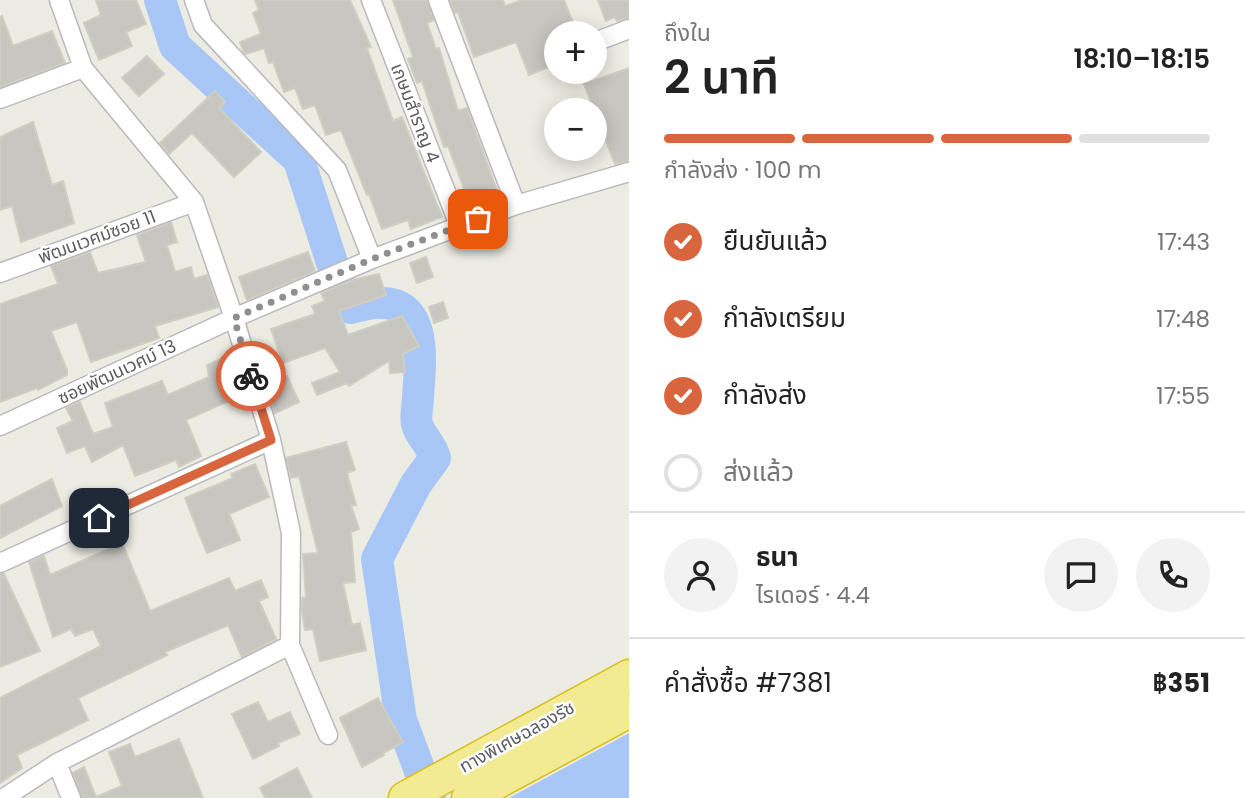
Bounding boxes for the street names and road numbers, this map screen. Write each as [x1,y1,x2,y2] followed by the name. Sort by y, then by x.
[385,59,446,166] street label: เกษมสำราญ 4
[35,204,159,269] street label: พัฒนเวศม์ซอย 11
[53,333,180,410] street label: ซอยพัฒนเวศม์ 13
[455,695,579,779] street label: ทางพิเศษฉลองรัช

